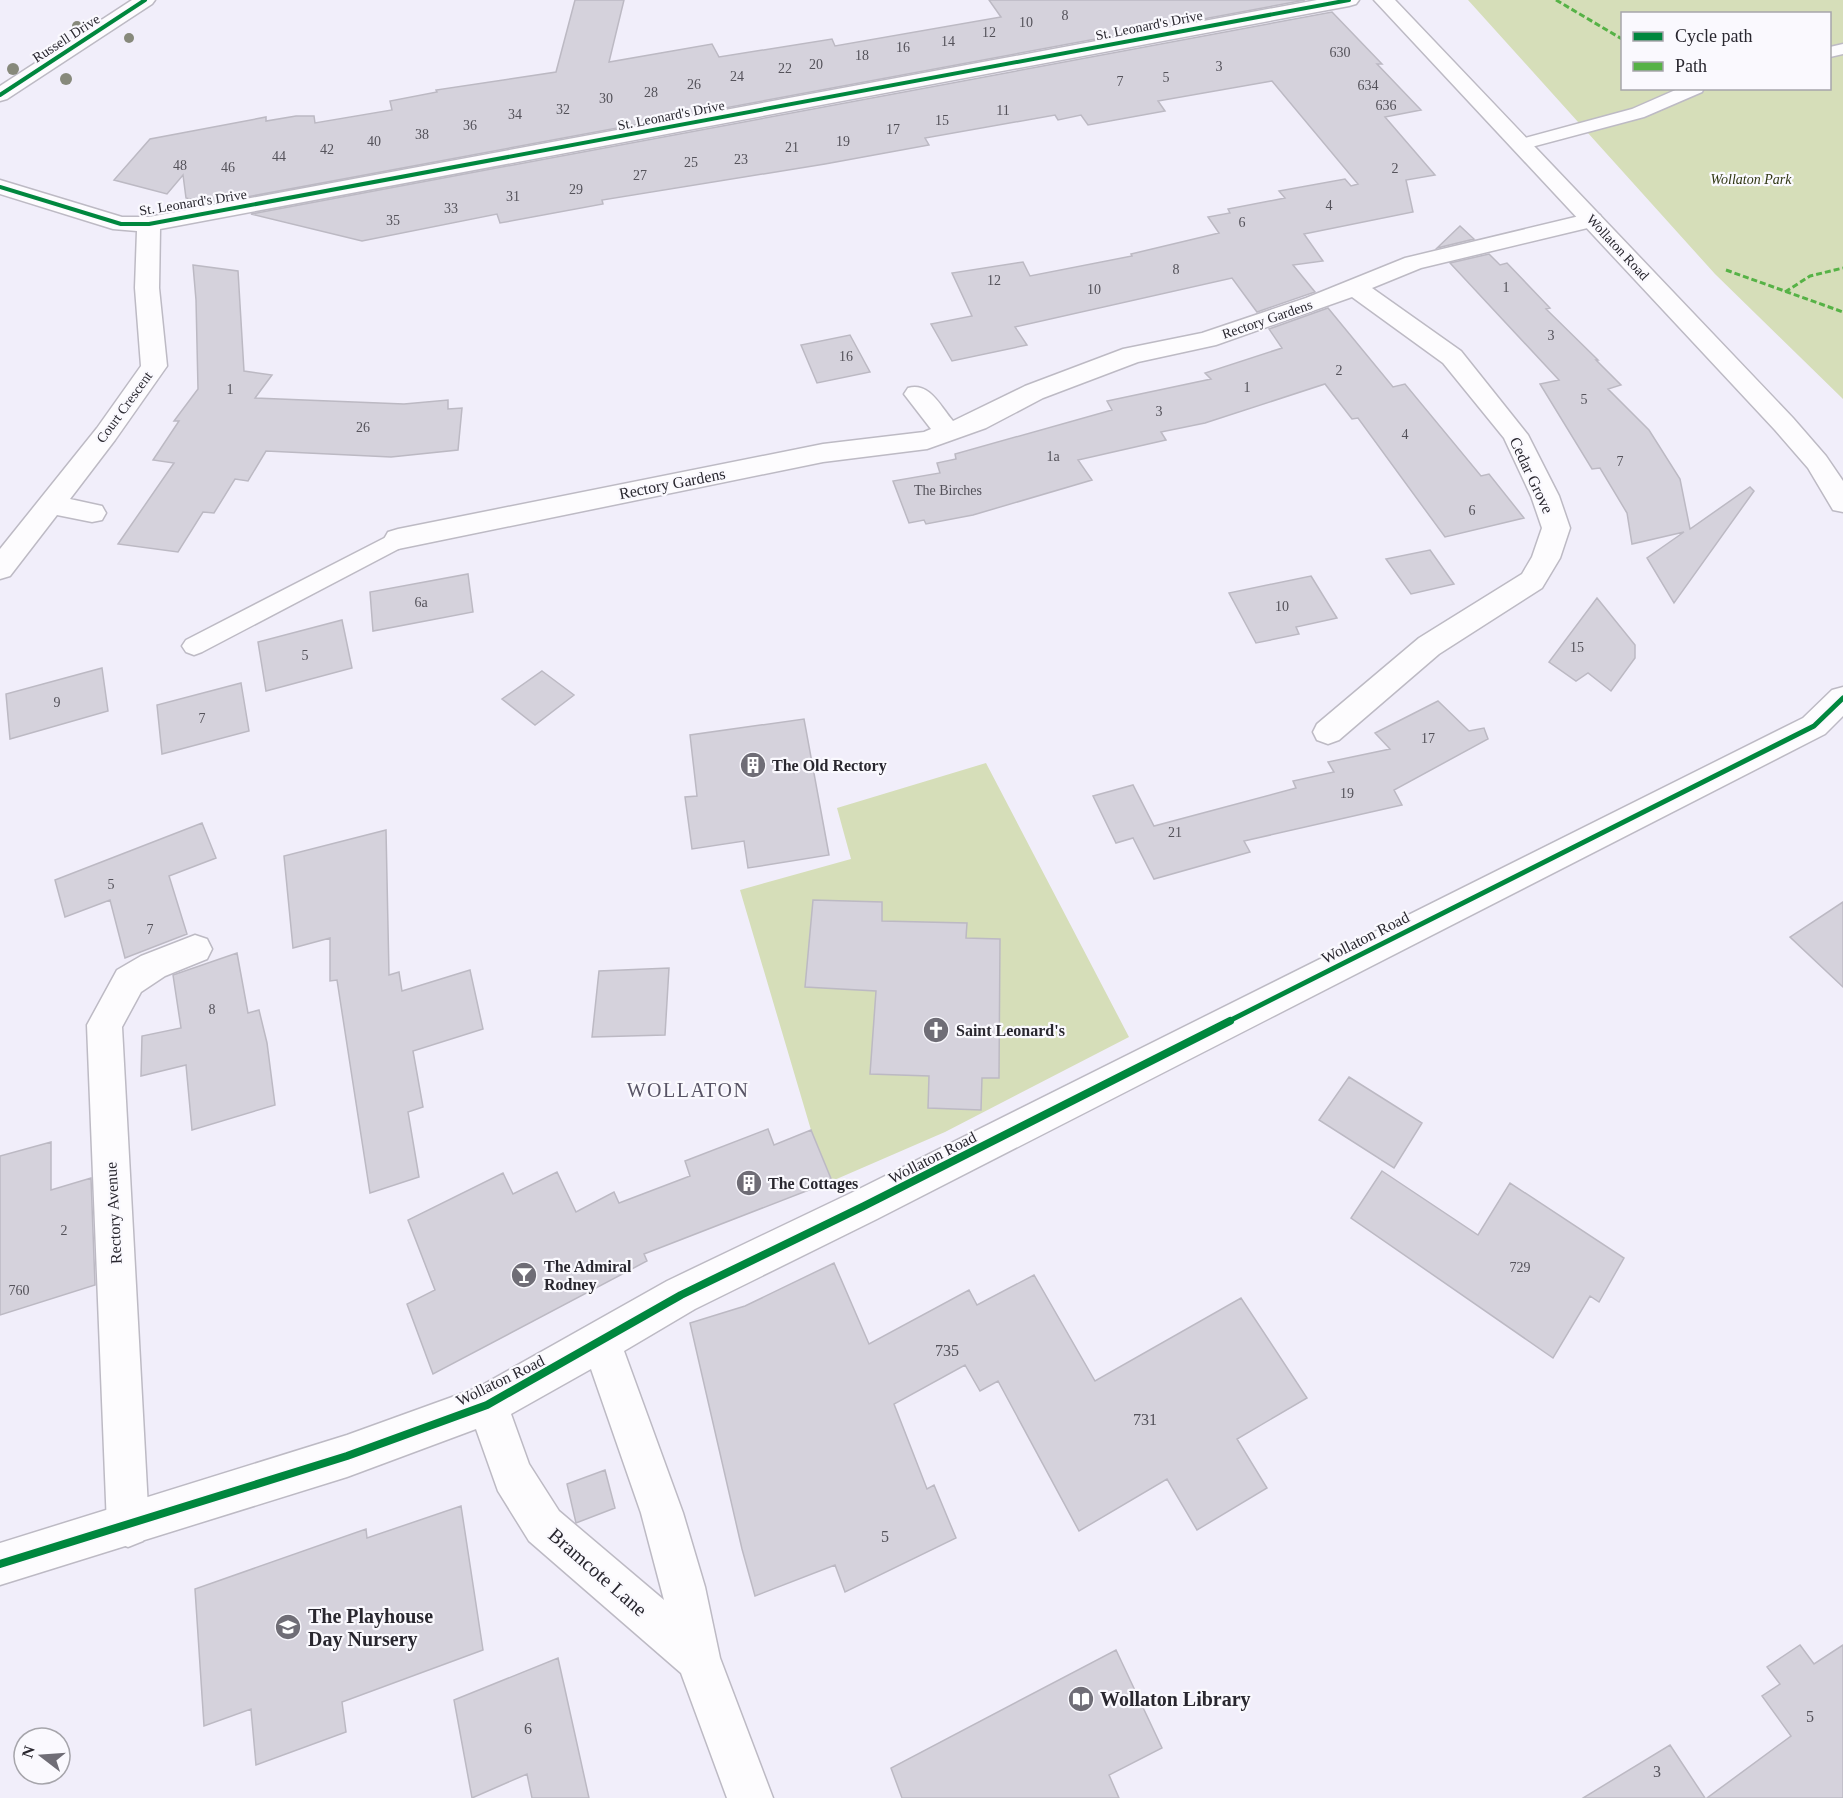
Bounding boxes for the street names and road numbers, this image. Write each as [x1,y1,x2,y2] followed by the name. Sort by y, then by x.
[1094,8,1204,43] street label: St. Leonard's Drive
[30,11,102,66] street label: Russell Drive
[616,98,726,133] street label: St. Leonard's Drive
[138,187,248,218] street label: St. Leonard's Drive
[1583,211,1652,283] street label: Wollaton Road
[1220,297,1314,342] street label: Rectory Gardens
[94,369,155,446] street label: Court Crescent
[1506,434,1557,516] street label: Cedar Grove
[617,465,727,503] street label: Rectory Gardens
[1319,908,1412,967] street label: Wollaton Road
[886,1128,979,1187] street label: Wollaton Road
[102,1161,126,1265] street label: Rectory Avenue
[453,1352,547,1409] street label: Wollaton Road
[544,1523,652,1621] street label: Bramcote Lane

